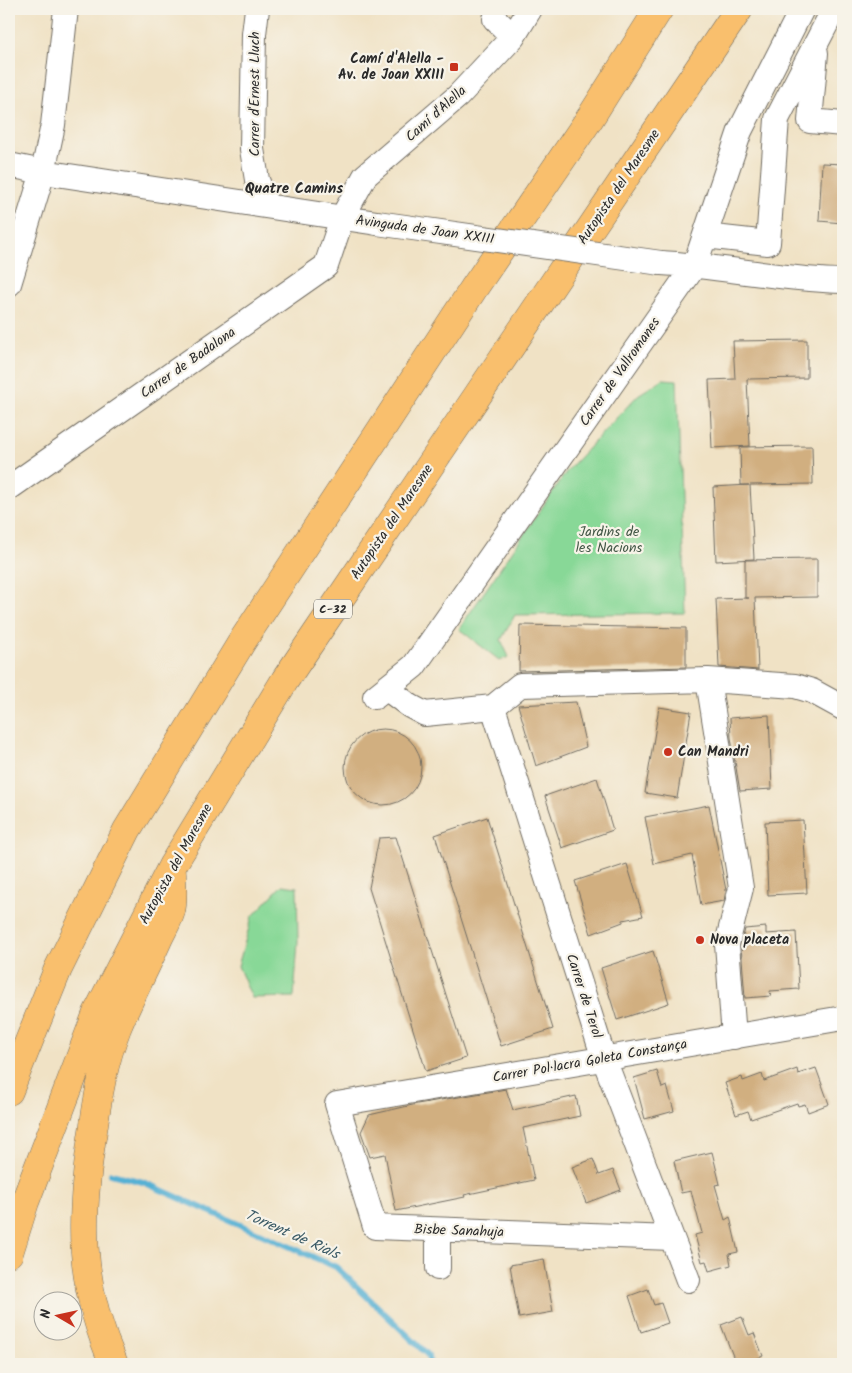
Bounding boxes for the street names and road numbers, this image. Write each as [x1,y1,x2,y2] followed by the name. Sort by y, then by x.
[244,32,266,156] street label: Carrer d'Ernest Lluch
[400,80,472,148] street label: Camí d'Alella
[572,124,666,249] street label: Autopista del Maresme
[354,209,496,251] street label: Avinguda de Joan XXIII
[574,313,666,431] street label: Carrer de Vallromanes
[136,322,240,404] street label: Carrer de Badalona
[345,459,439,584] street label: Autopista del Maresme
[314,600,352,618] road number: C-32
[134,799,219,928] street label: Autopista del Maresme
[560,951,608,1042] street label: Carrer de Terol
[491,1033,689,1089] street label: Carrer Pol·lacra Goleta Constança
[414,1218,504,1244] street label: Bisbe Sanahuja

